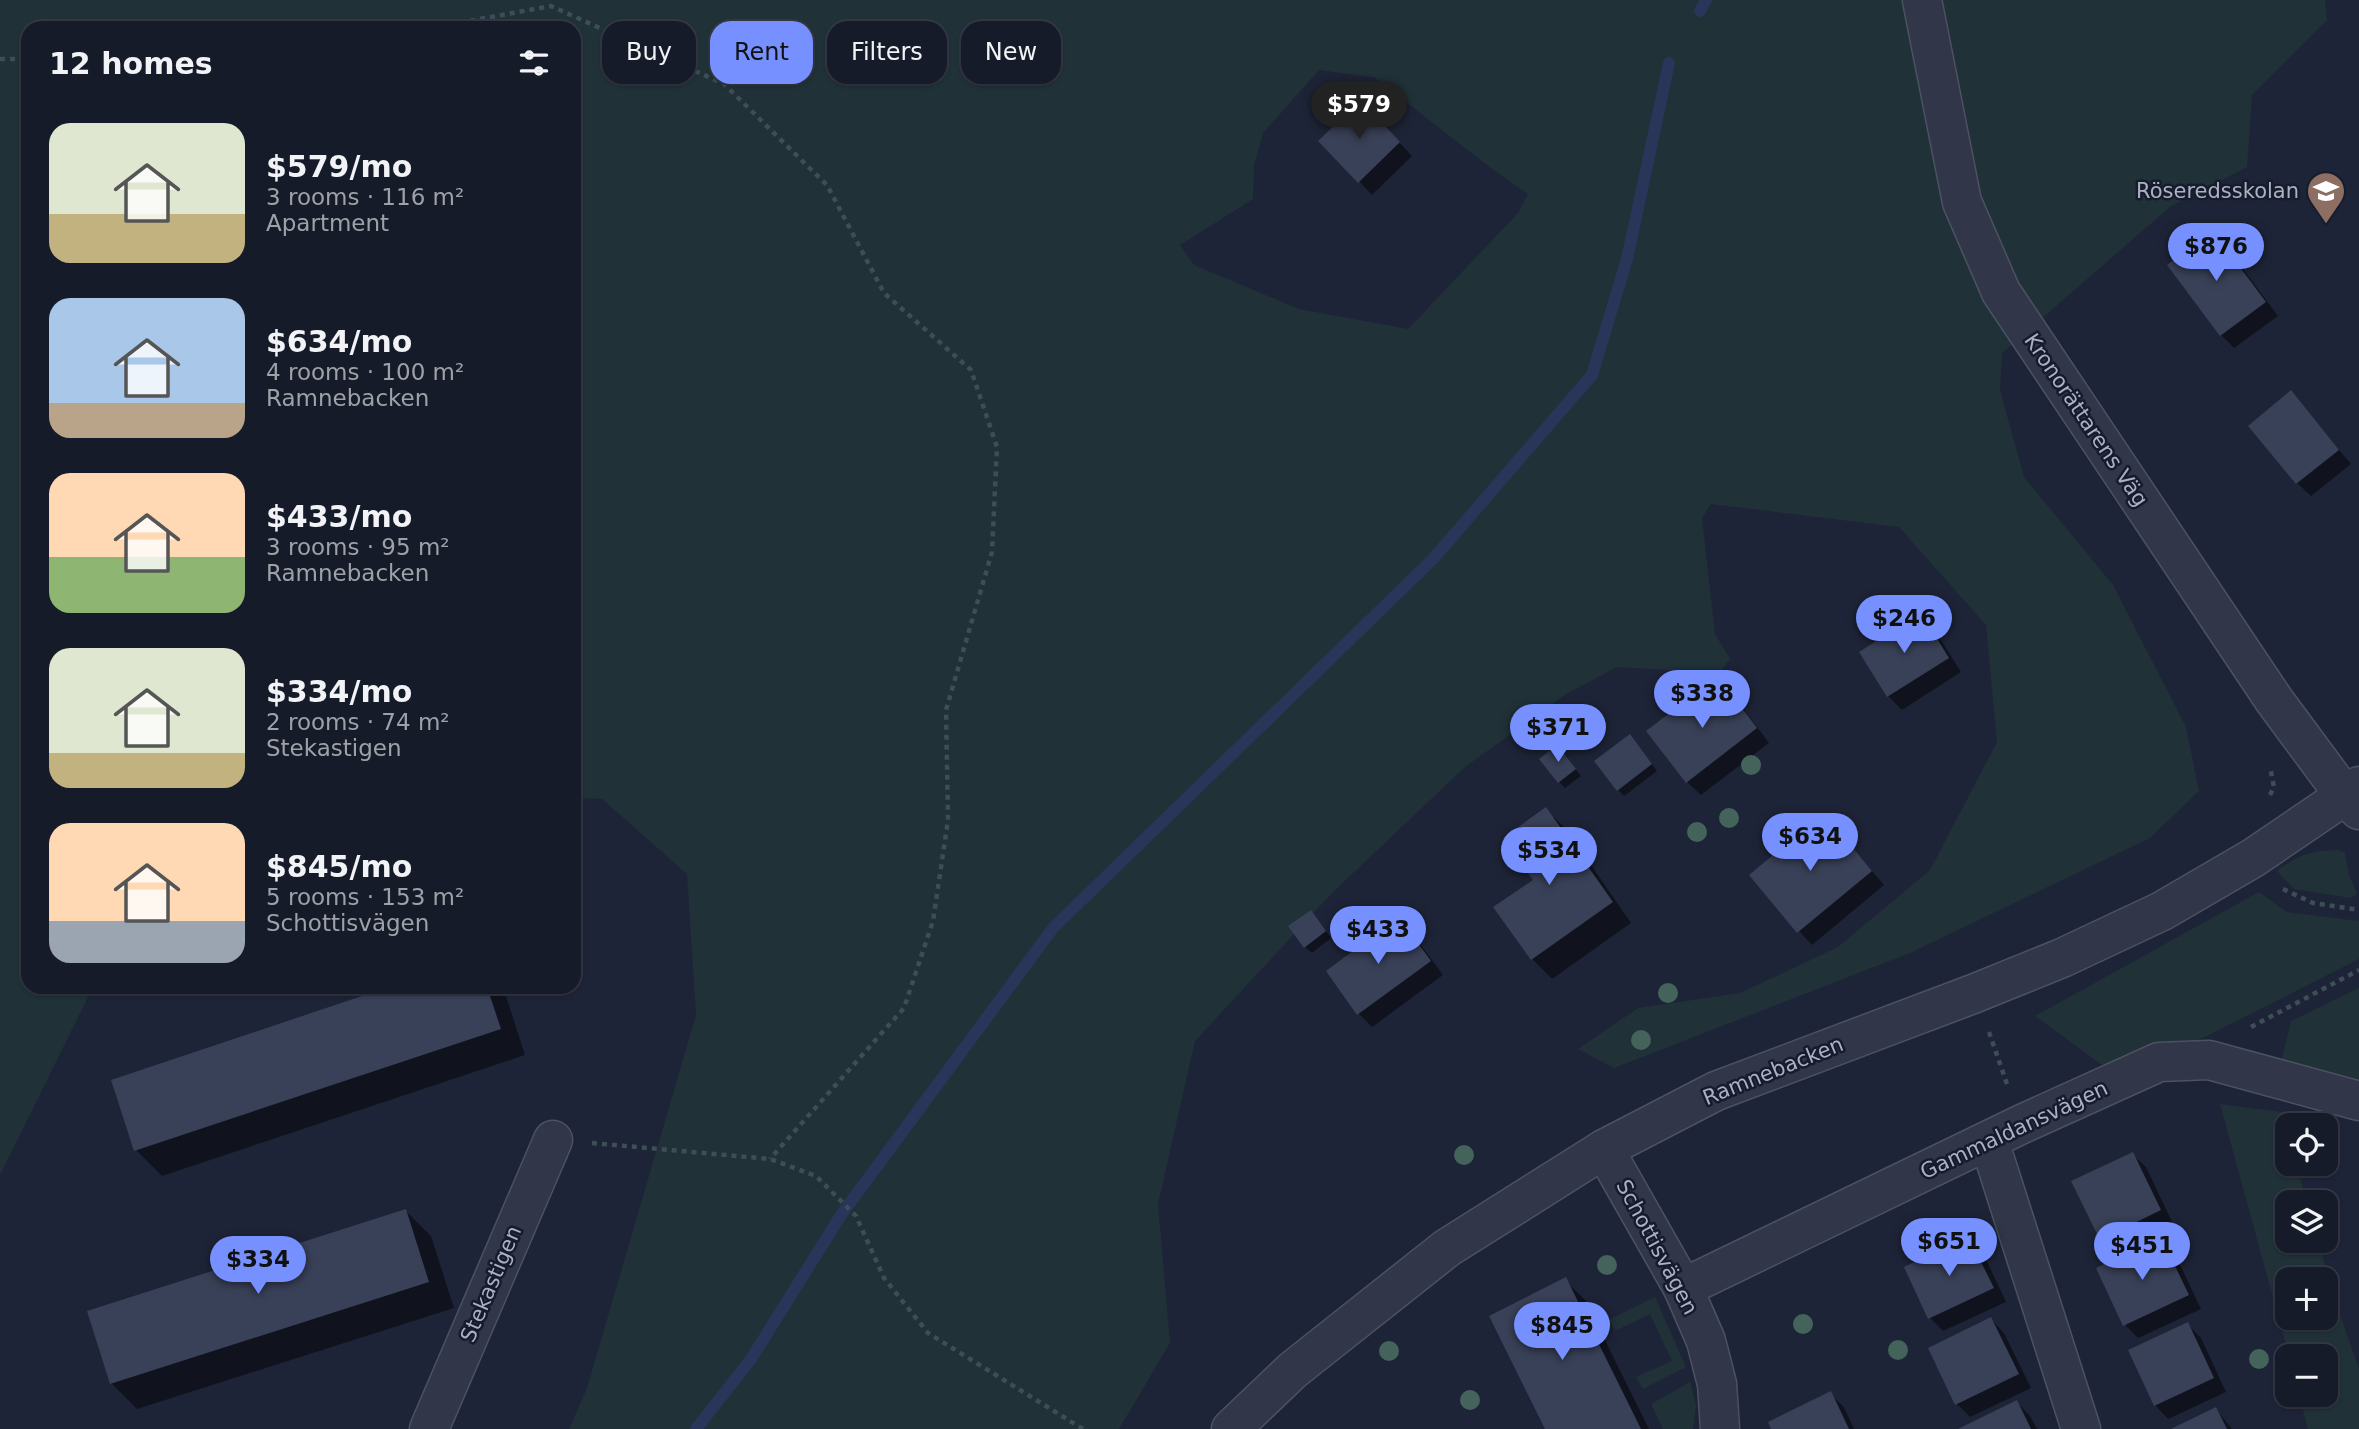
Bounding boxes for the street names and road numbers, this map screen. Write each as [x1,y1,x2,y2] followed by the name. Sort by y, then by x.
[2019,329,2153,511] street label: Kronorättarens Väg
[1699,1032,1847,1110] street label: Ramnebacken
[1916,1076,2112,1184] street label: Gammaldansvägen
[1611,1176,1703,1318] street label: Schottisvägen
[456,1222,526,1346] street label: Stekastigen

